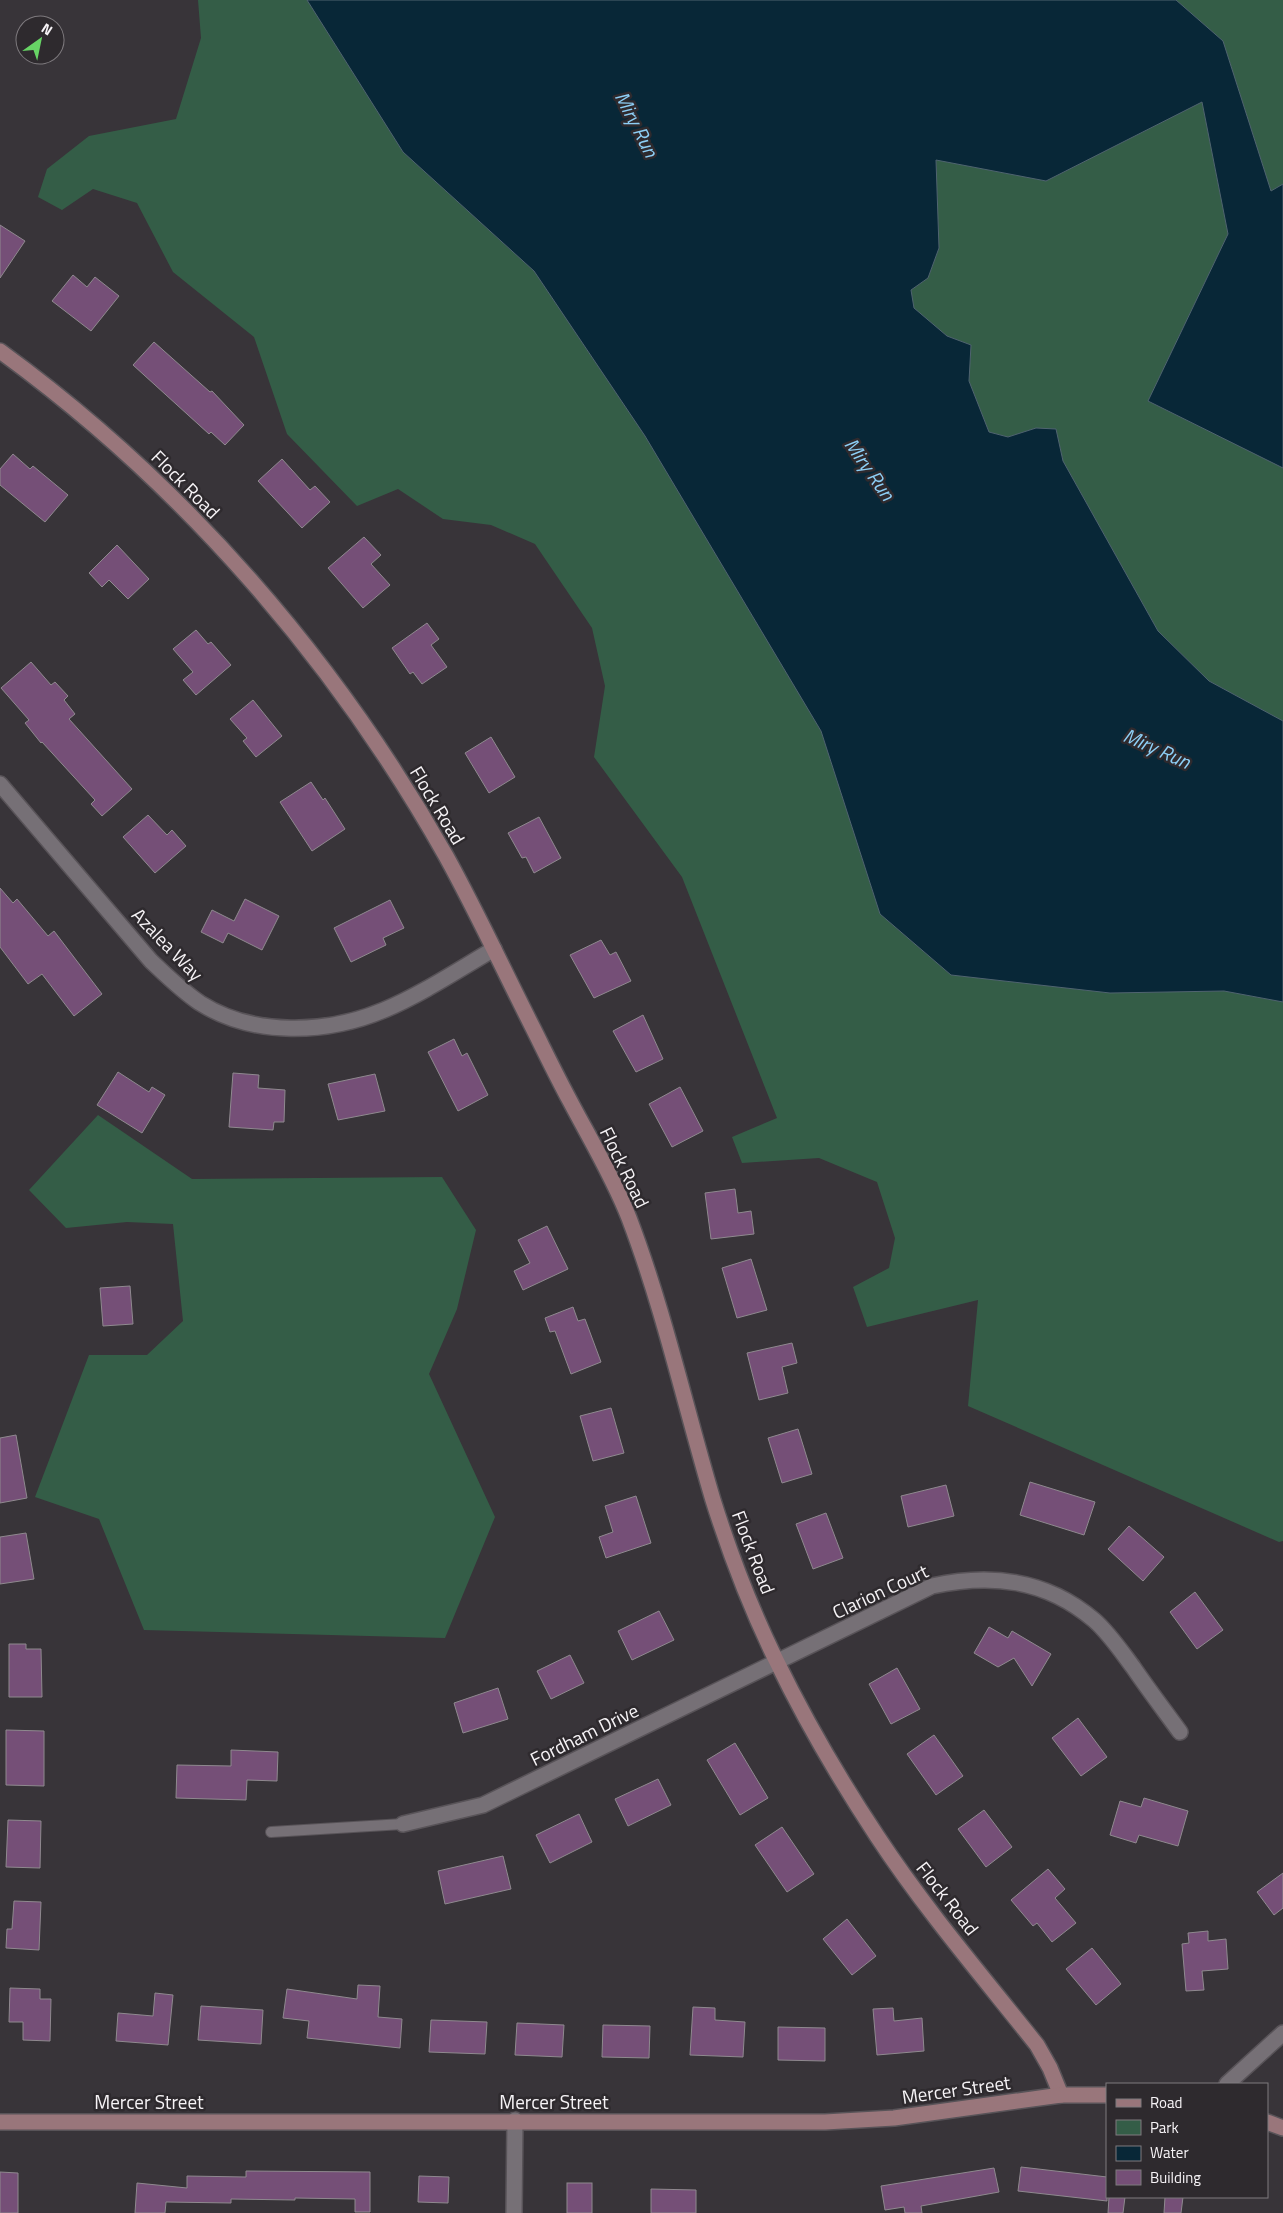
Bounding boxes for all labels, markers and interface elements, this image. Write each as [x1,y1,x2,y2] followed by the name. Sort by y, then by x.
[15,15,65,65] north arrow
[38,17,57,40] text: N
[607,85,667,163] water label: Miry Run
[837,431,904,508] water label: Miry Run
[145,443,227,525] street label: Flock Road
[1118,719,1197,777] water label: Miry Run
[403,760,473,850] street label: Flock Road
[126,901,210,987] street label: Azalea Way
[593,1121,657,1213] street label: Flock Road
[725,1506,783,1598] street label: Flock Road
[827,1556,933,1626] street label: Clarion Court
[525,1695,643,1773] street label: Fordham Drive
[910,1855,986,1941] street label: Flock Road
[900,2067,1012,2111] street label: Mercer Street
[1106,2083,1268,2198] legend
[94,2087,204,2116] street label: Mercer Street
[499,2087,609,2116] street label: Mercer Street
[1150,2091,1182,2114] text: Road
[1150,2116,1179,2139] text: Park
[1150,2141,1189,2164] text: Water
[1150,2166,1201,2189] text: Building

